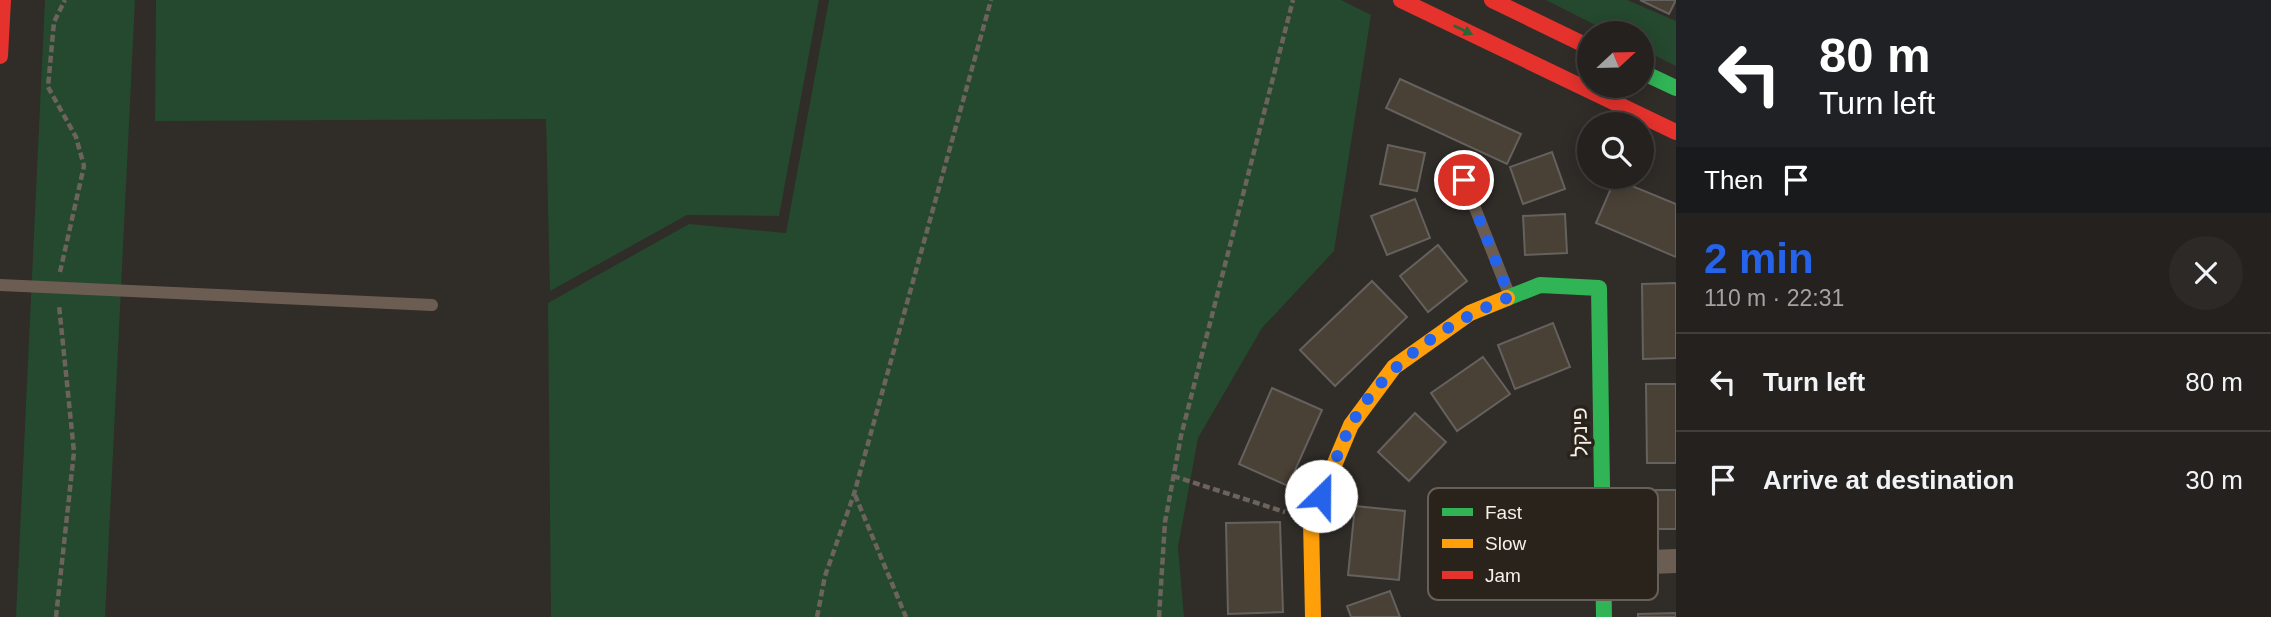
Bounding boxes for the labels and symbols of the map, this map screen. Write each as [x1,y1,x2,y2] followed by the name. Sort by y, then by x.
[1577,21,1654,98] north arrow
[1453,24,1473,35] one-way arrow
[1434,150,1494,210] pin
[1568,407,1591,457] street label: פינקל
[1284,459,1358,533] position arrow
[1428,488,1658,600] legend
[1485,502,1523,523] text: Fast
[1485,533,1526,554] text: Slow
[1485,565,1521,586] text: Jam

